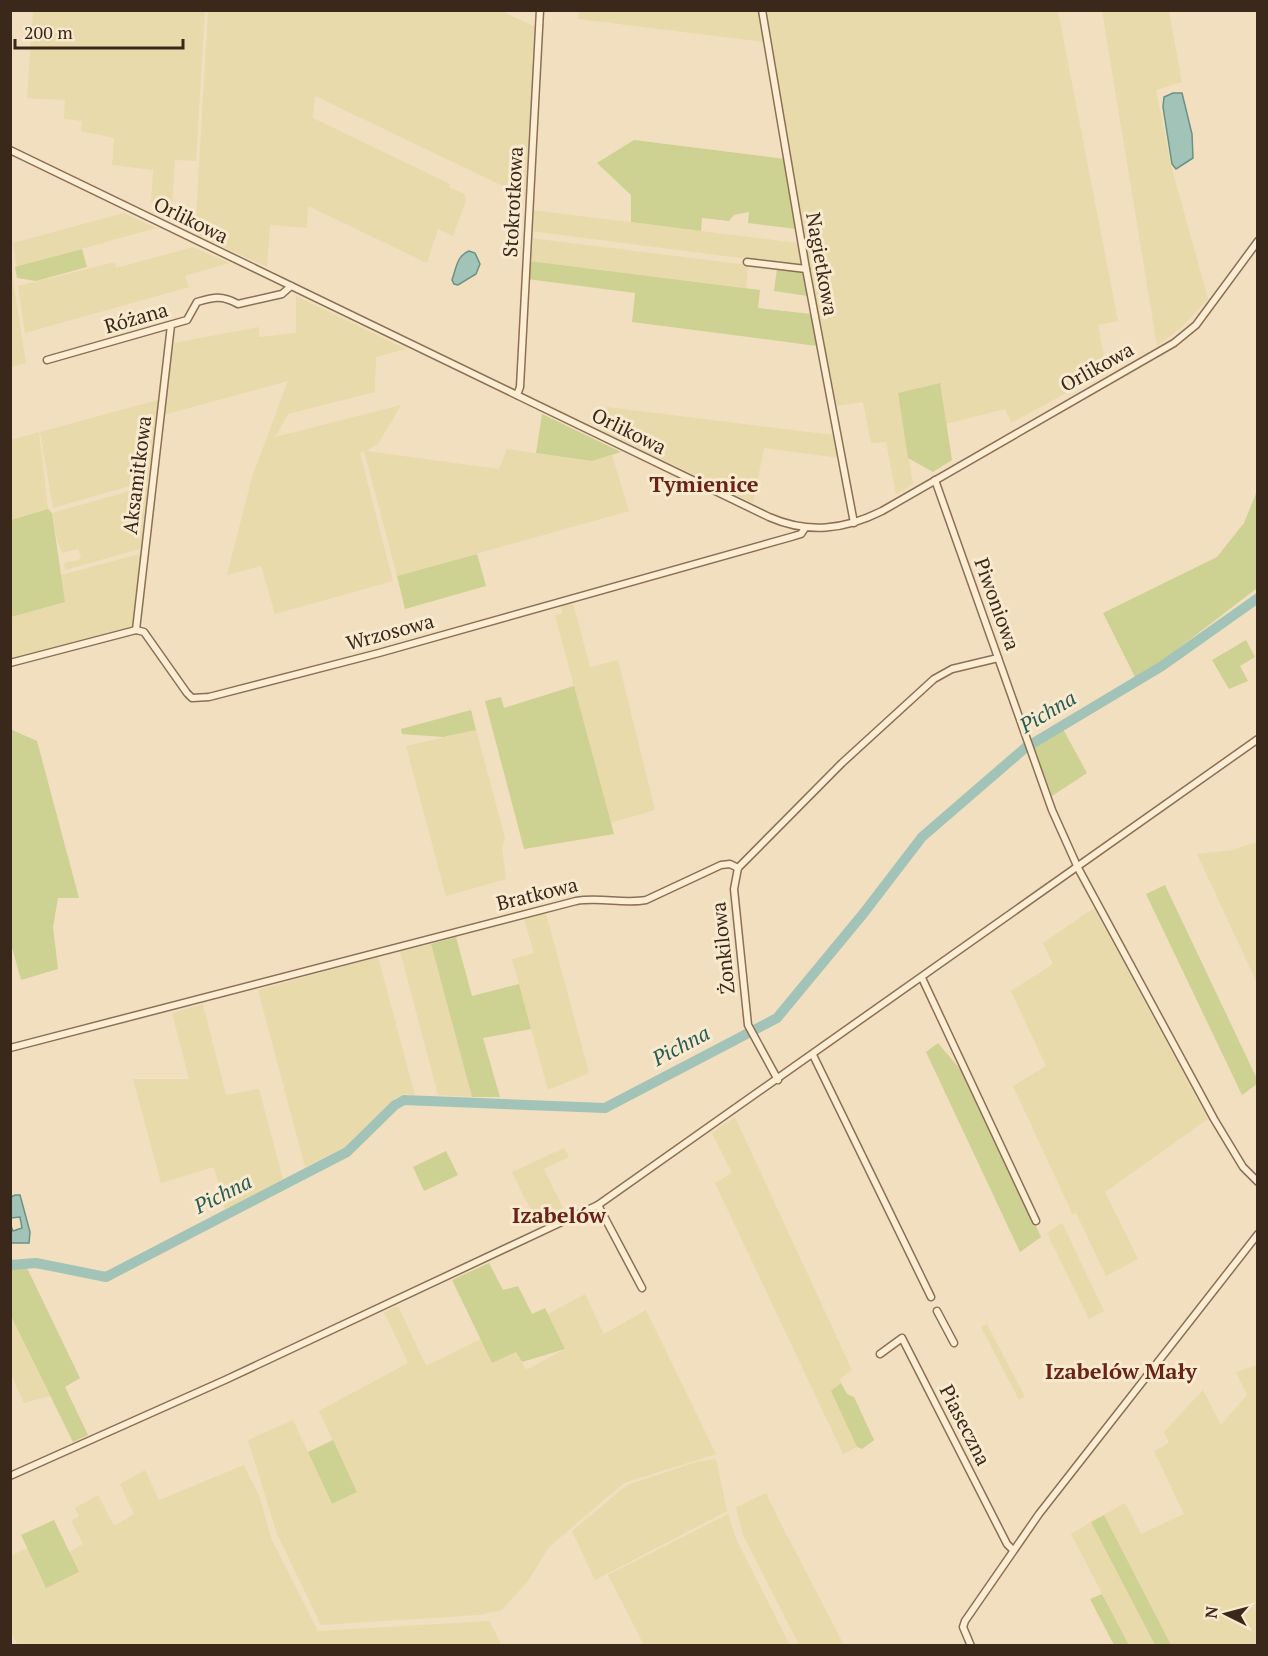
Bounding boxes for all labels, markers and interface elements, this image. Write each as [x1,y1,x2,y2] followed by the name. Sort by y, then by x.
[15,12,183,50] scale bar
[24,20,73,44] text: 200 m
[496,146,529,258] street label: Stokrotkowa
[149,190,233,249] street label: Orlikowa
[800,210,845,318] street label: Nagietkowa
[101,296,171,339] street label: Różana
[1055,335,1138,398] street label: Orlikowa
[587,401,671,460] street label: Orlikowa
[116,414,157,536] street label: Aksamitkowa
[649,469,759,498] district label: Tymienice
[968,554,1027,654] street label: Piwoniowa
[343,607,437,656] street label: Wrzosowa
[1013,683,1081,739] water label: Pichna
[493,870,580,917] street label: Bratkowa
[704,901,741,995] street label: Żonkilowa
[646,1018,714,1072] water label: Pichna
[188,1167,256,1220] water label: Pichna
[512,1200,607,1229] district label: Izabelów
[1045,1356,1197,1385] district label: Izabelów Mały
[934,1380,997,1470] street label: Piaseczna
[1196,1584,1256,1644] north arrow
[1200,1605,1223,1620] text: N

